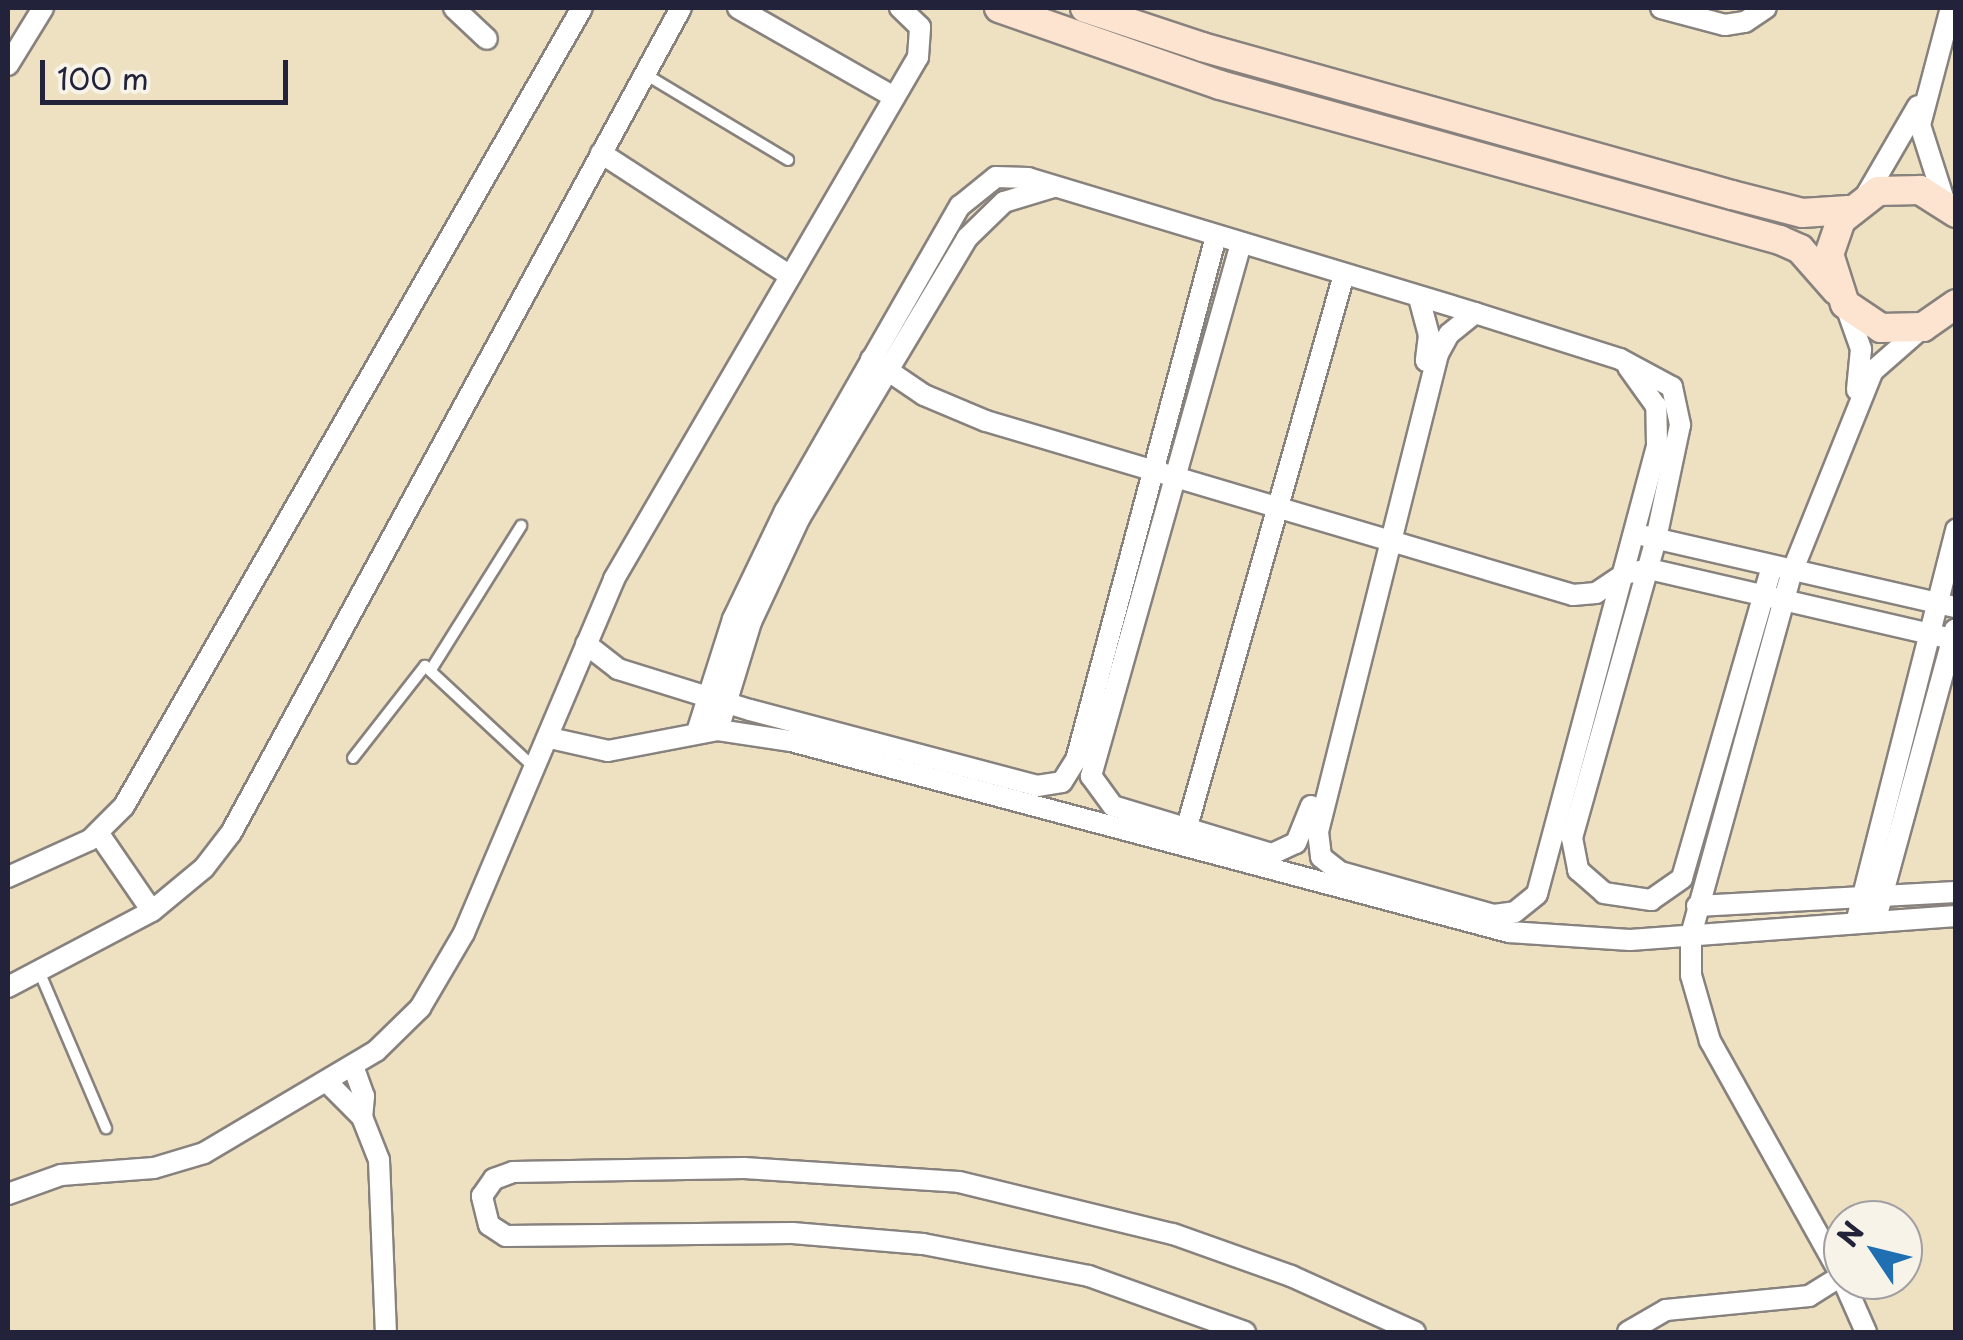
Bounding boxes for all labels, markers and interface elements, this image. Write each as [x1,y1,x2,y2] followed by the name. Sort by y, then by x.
[45,40,292,102] scale bar
[57,55,149,100] text: 100 m
[1823,1200,1923,1300] north arrow
[1826,1212,1874,1255] text: N

